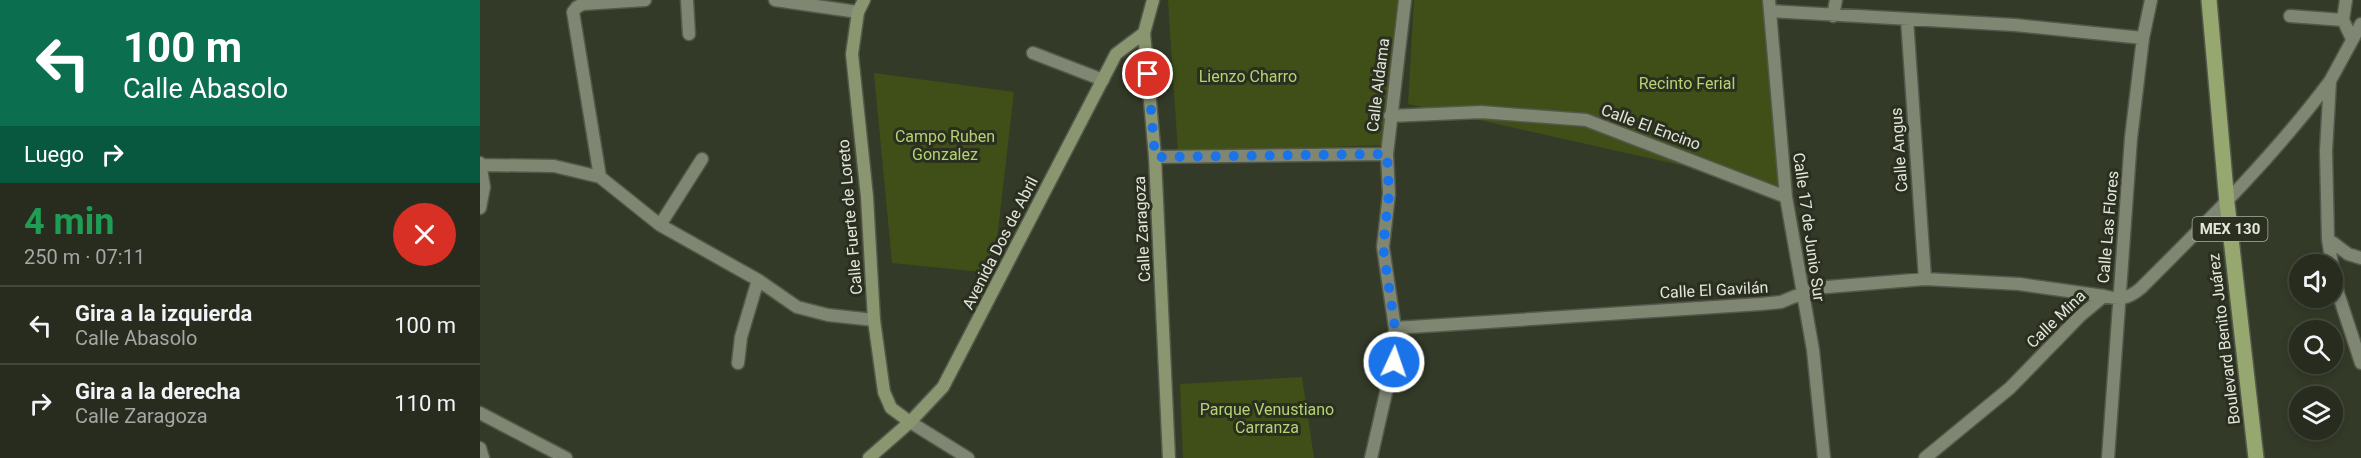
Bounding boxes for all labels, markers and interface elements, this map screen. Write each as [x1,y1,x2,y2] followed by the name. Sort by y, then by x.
[123,23,242,72] text: 100 m
[24,24,102,102] icon: left
[1363,37,1393,133] street label: Calle Aldama
[1122,48,1173,99] pin
[1131,57,1164,90] icon: arrive
[1199,67,1297,86] park label: Lienzo Charro
[123,73,288,105] text: Calle Abasolo
[1639,74,1735,93] park label: Recinto Ferial
[1599,100,1703,154] street label: Calle El Encino
[1887,107,1911,193] street label: Calle Angus
[895,127,995,164] park label: Campo Ruben Gonzalez
[96,138,129,171] icon: right
[834,138,866,296] street label: Calle Fuerte de Loreto
[24,142,84,167] text: Luego
[1789,151,1829,303] street label: Calle 17 de Junio Sur
[2094,170,2122,284] street label: Calle Las Flores
[958,173,1042,313] street label: Avenida Dos de Abril
[1130,176,1154,282] street label: Calle Zaragoza
[24,201,115,243] text: 4 min
[393,203,456,266] button: close
[2192,217,2268,241] road number: MEX 130
[24,245,145,269] text: 250 m · 07:11
[2204,252,2244,426] street label: Boulevard Benito Juárez
[2289,254,2343,440] map controls
[2289,254,2343,308] button: sound
[1659,278,1769,302] street label: Calle El Gavilán
[2023,286,2089,352] street label: Calle Mina
[75,301,252,326] text: Gira a la izquierda
[24,309,57,342] icon: left
[394,313,456,338] text: 100 m
[2289,320,2343,374] button: search
[75,326,197,350] text: Calle Abasolo
[1362,330,1426,394] position arrow
[75,379,241,404] text: Gira a la derecha
[2289,386,2343,440] button: layers
[24,387,57,420] icon: right
[394,391,456,416] text: 110 m
[1200,400,1334,437] park label: Parque Venustiano Carranza
[75,404,208,428] text: Calle Zaragoza

